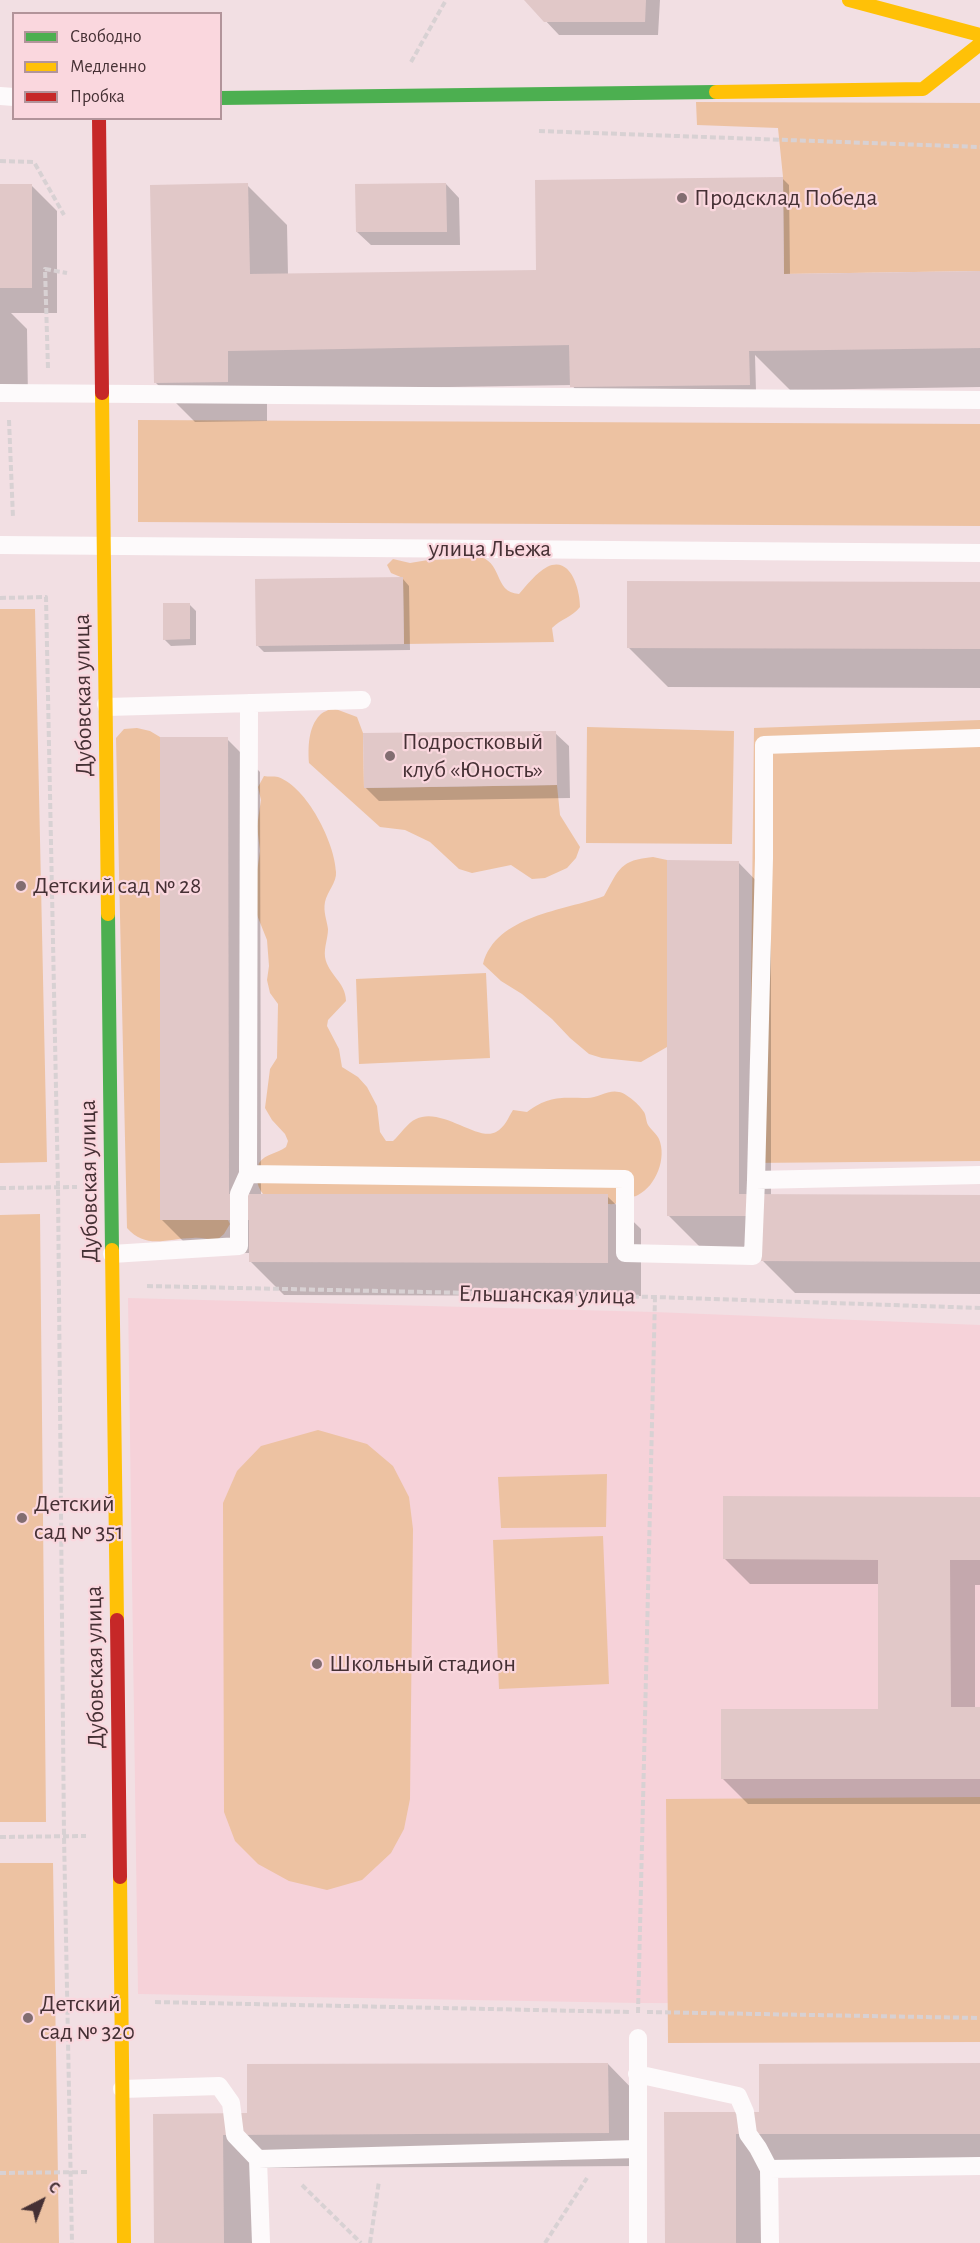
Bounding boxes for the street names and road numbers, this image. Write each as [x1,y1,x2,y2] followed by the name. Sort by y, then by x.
[429,535,551,563] street label: улица Льежа
[67,613,99,777] street label: Дубовская улица
[73,1099,105,1263] street label: Дубовская улица
[458,1279,636,1311] street label: Ельшанская улица
[79,1585,111,1749] street label: Дубовская улица

